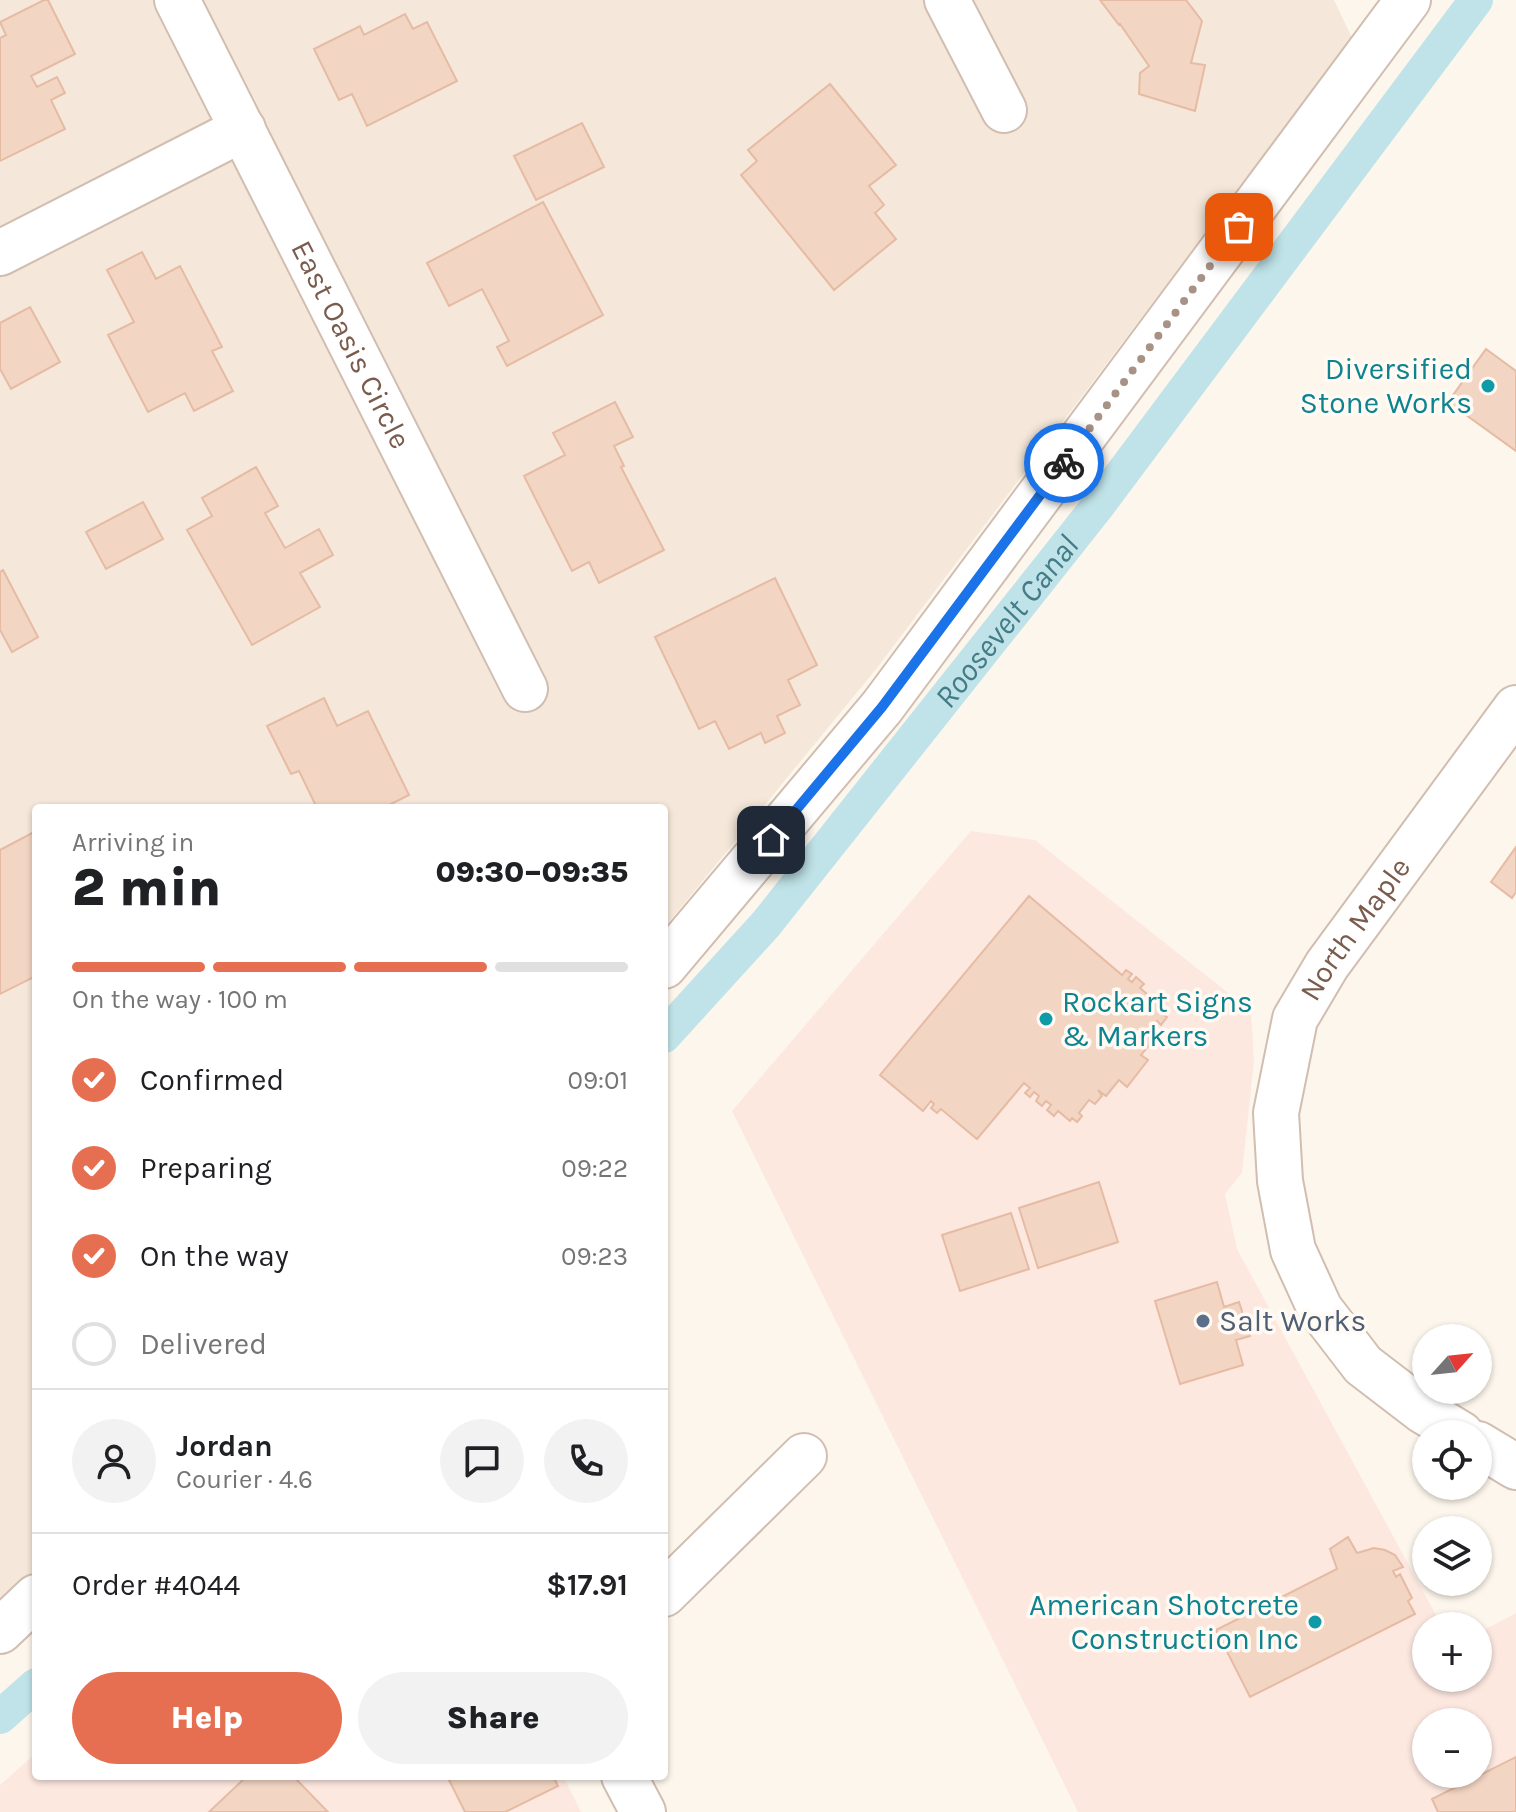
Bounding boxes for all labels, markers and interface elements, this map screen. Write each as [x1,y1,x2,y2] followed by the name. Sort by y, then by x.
[1205,193,1273,261] pin
[1217,205,1261,249] icon: bag
[283,234,419,455] street label: East Oasis Circle
[1300,351,1472,421] place label: Diversified Stone Works
[1479,377,1497,395] marker: Diversified Stone Works
[1024,423,1104,503] courier
[1042,441,1086,485] icon: bike
[927,528,1086,715] water label: Roosevelt Canal
[737,806,805,874] pin
[749,818,793,862] icon: home
[72,827,194,858] text: Arriving in
[1292,850,1418,1007] street label: North Maple
[436,854,628,890] text: 09:30–09:35
[72,857,221,918] text: 2 min
[72,984,288,1015] text: On the way · 100 m
[1062,984,1253,1054] place label: Rockart Signs & Markers
[1037,1010,1055,1028] marker: Rockart Signs & Markers
[72,1058,116,1102] icon: check
[140,1062,284,1098] text: Confirmed
[567,1065,628,1096] text: 09:01
[72,1146,116,1190] icon: check
[140,1150,272,1186] text: Preparing
[561,1153,628,1184] text: 09:22
[72,1234,116,1278] icon: check
[140,1238,289,1274] text: On the way
[561,1241,628,1272] text: 09:23
[1219,1303,1366,1339] place label: Salt Works
[1194,1312,1212,1330] marker: Salt Works
[1412,1324,1492,1404] north arrow
[1412,1324,1492,1788] map controls
[140,1326,267,1362] text: Delivered
[72,1419,156,1503] button: person
[440,1419,524,1503] button: chat
[544,1419,628,1503] button: phone
[1412,1420,1492,1500] button: locate
[176,1428,273,1464] text: Jordan
[176,1464,313,1495] text: Courier · 4.6
[1412,1516,1492,1596] button: layers
[72,1567,240,1603] text: Order #4044
[546,1567,628,1603] text: $17.91
[1029,1587,1299,1657] place label: American Shotcrete Construction Inc
[1412,1612,1492,1692] button: +
[1306,1613,1324,1631] marker: American Shotcrete Construction Inc
[72,1672,342,1764] button: Help
[358,1672,628,1764] button: Share
[1412,1708,1492,1788] button: −

